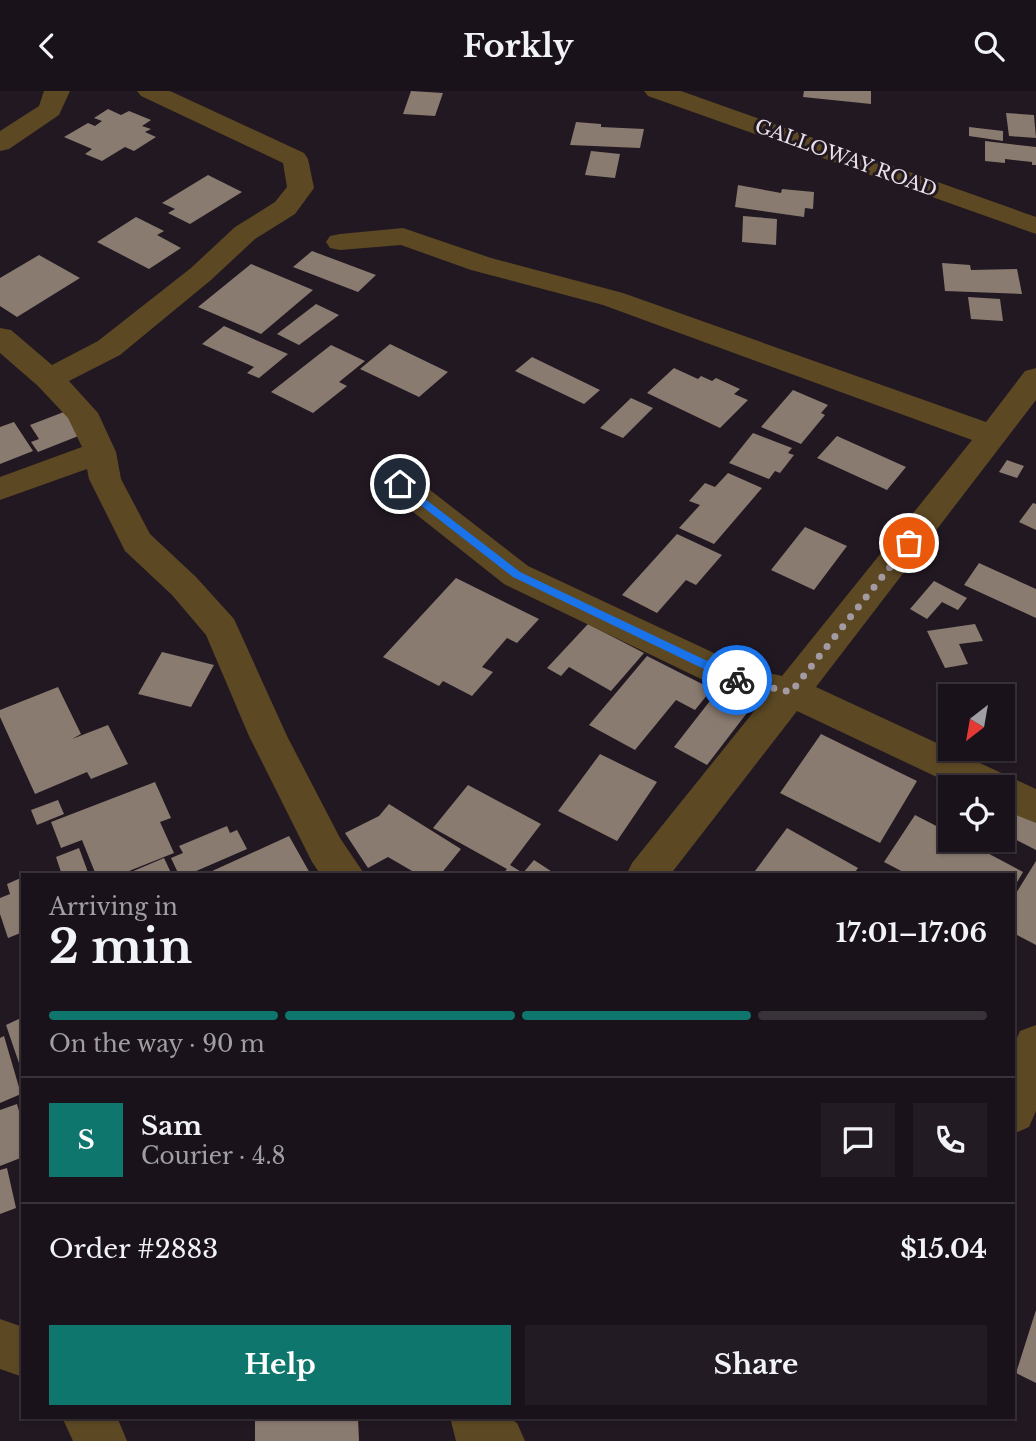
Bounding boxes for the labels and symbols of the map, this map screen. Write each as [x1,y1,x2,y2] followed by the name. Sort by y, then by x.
[752,114,940,202] street label: GALLOWAY ROAD
[370,454,430,514] pin
[879,513,939,573] pin
[702,645,772,715] courier
[938,684,1015,761] north arrow

